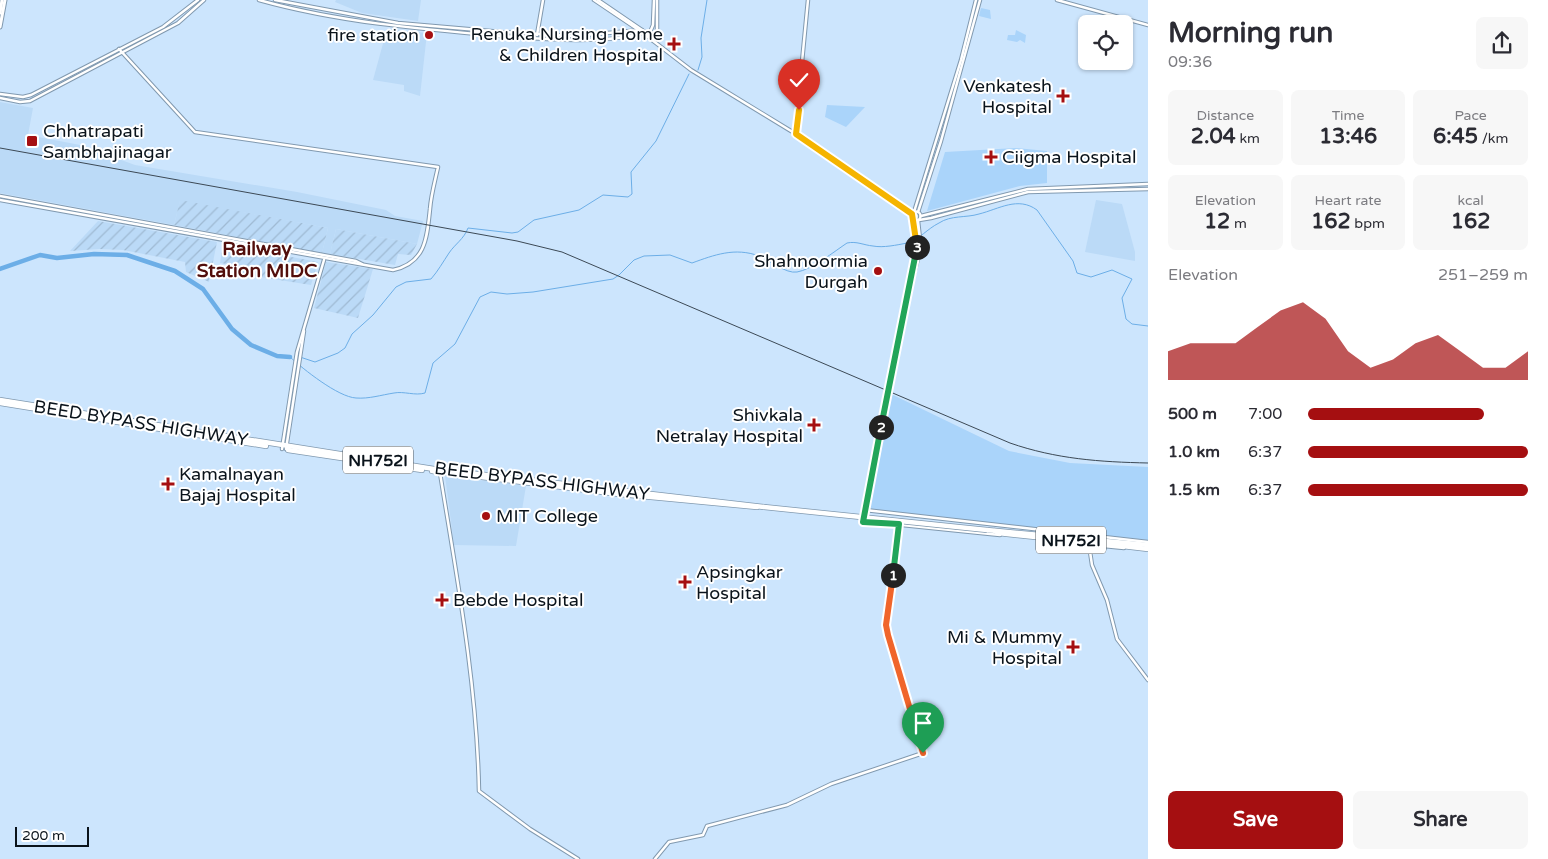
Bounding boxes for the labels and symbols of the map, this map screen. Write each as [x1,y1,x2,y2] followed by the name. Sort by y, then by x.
[471,23,663,66] place label: Renuka Nursing Home & Children Hospital
[327,24,419,46] place label: fire station
[423,29,435,41] marker: fire station
[667,37,681,51] marker: Renuka Nursing Home & Children Hospital
[778,59,820,110] pin
[963,75,1052,118] place label: Venkatesh Hospital
[1056,89,1070,103] marker: Venkatesh Hospital
[43,120,172,163] place label: Chhatrapati Sambhajinagar
[25,134,39,148] marker: Chhatrapati Sambhajinagar
[1002,146,1136,168] place label: Ciigma Hospital
[984,150,998,164] marker: Ciigma Hospital
[904,234,930,260] pin: 3
[197,238,317,282] district label: Railway Station MIDC
[754,250,868,293] place label: Shahnoormia Durgah
[872,265,884,277] marker: Shahnoormia Durgah
[32,395,250,451] street label: BEED BYPASS HIGHWAY
[656,404,803,447] place label: Shivkala Netralay Hospital
[868,414,894,440] pin: 2
[807,418,821,432] marker: Shivkala Netralay Hospital
[343,446,413,474] road number: NH752I
[433,457,651,505] street label: BEED BYPASS HIGHWAY
[179,463,296,506] place label: Kamalnayan Bajaj Hospital
[161,477,175,491] marker: Kamalnayan Bajaj Hospital
[496,505,598,527] place label: MIT College
[480,510,492,522] marker: MIT College
[1036,526,1106,554] road number: NH752I
[696,561,783,604] place label: Apsingkar Hospital
[880,562,906,588] pin: 1
[678,575,692,589] marker: Apsingkar Hospital
[453,589,583,611] place label: Bebde Hospital
[435,593,449,607] marker: Bebde Hospital
[947,626,1062,669] place label: Mi & Mummy Hospital
[1066,640,1080,654] marker: Mi & Mummy Hospital
[902,702,944,753] pin
[15,824,89,847] scale bar

